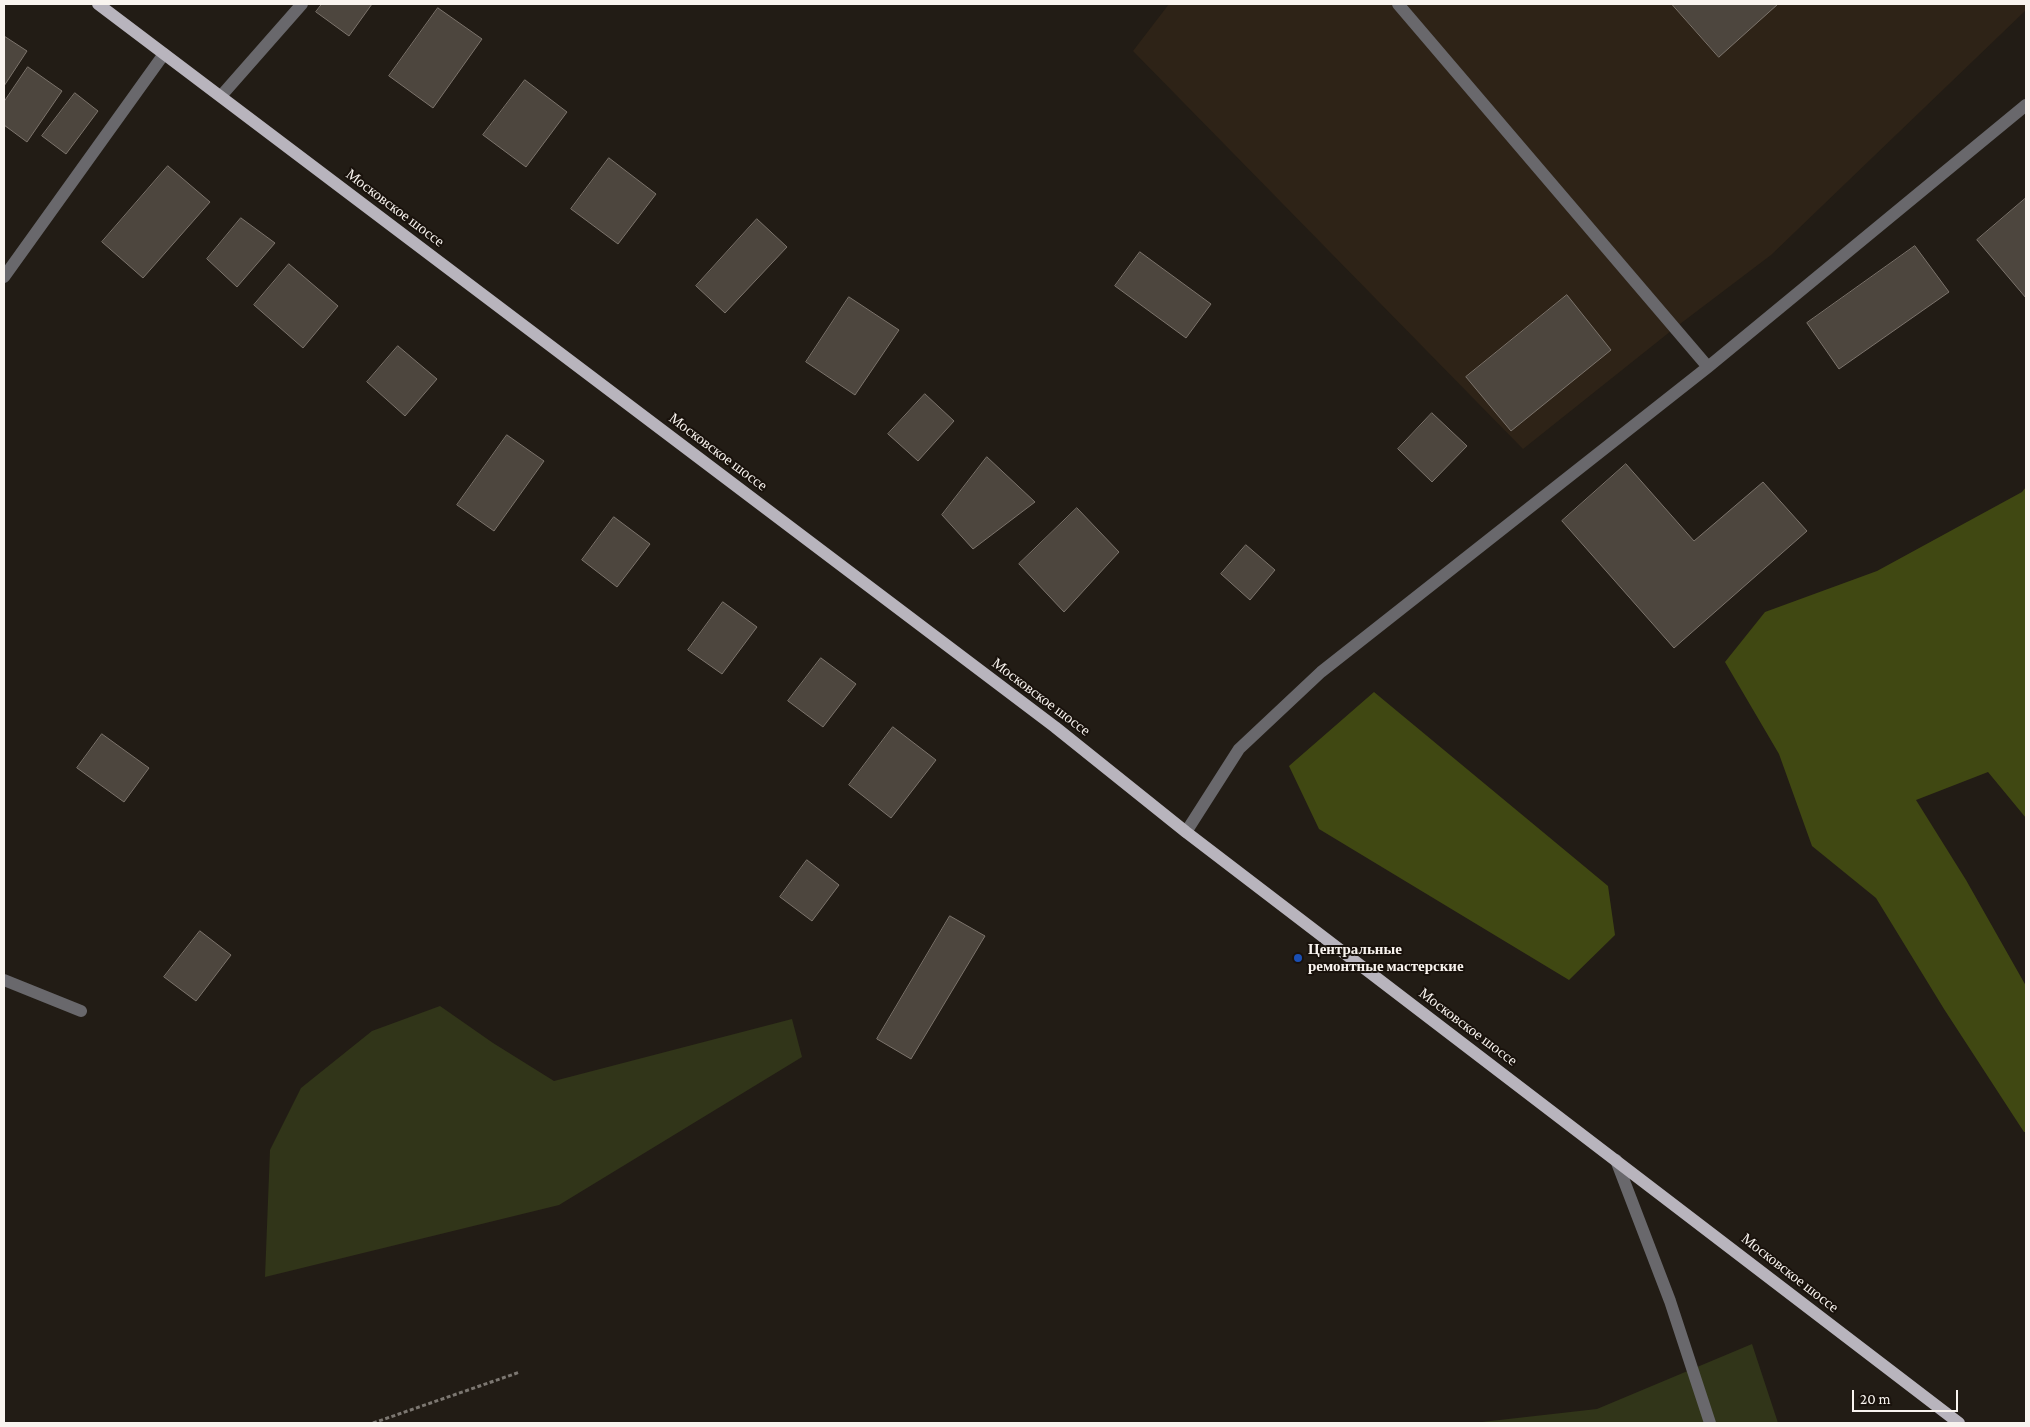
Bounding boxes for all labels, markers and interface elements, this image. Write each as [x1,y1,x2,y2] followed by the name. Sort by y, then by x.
[342,165,448,251] street label: Московское шоссе
[665,409,771,495] street label: Московское шоссе
[988,654,1094,740] street label: Московское шоссе
[1308,940,1464,975] place label: Центральные ремонтные мастерские
[1292,952,1304,964] marker: Центральные ремонтные мастерские
[1415,984,1521,1070] street label: Московское шоссе
[1738,1229,1842,1317] street label: Московское шоссе
[1855,1380,1961,1412] scale bar
[1860,1391,1891,1407] text: 20 m

